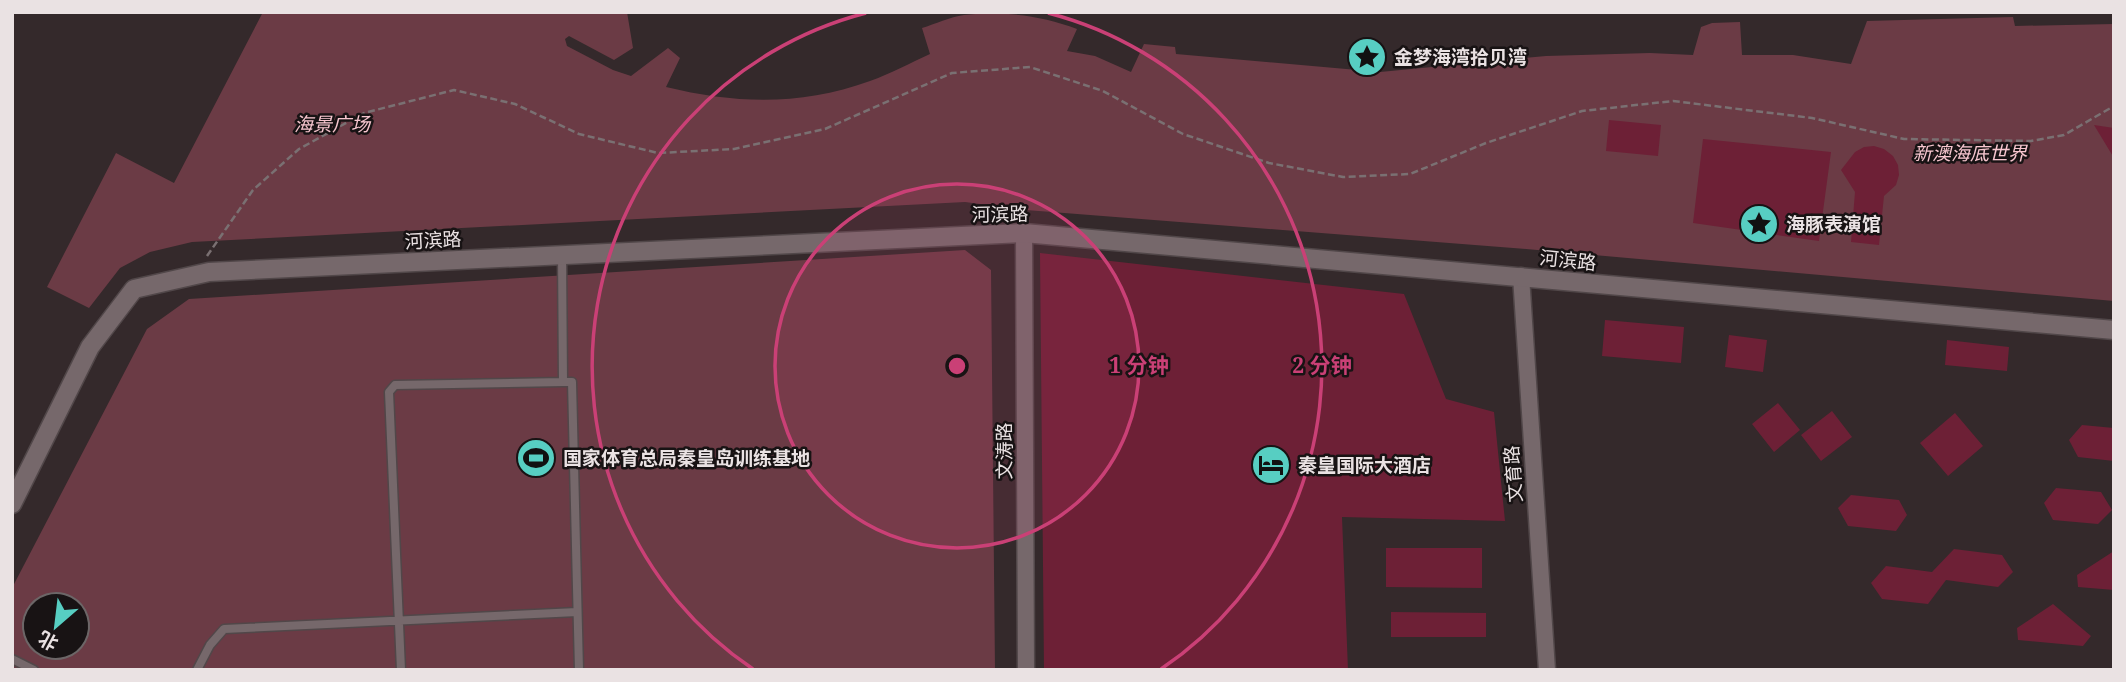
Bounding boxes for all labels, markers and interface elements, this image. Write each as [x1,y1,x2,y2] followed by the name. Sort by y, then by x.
[1346,36,1388,78] place icon: 金梦海湾拾贝湾
[1394,44,1527,70] place label: 金梦海湾拾贝湾
[294,111,372,137] park label: 海景广场
[1913,140,2028,166] park label: 新澳海底世界
[971,201,1029,227] street label: 河滨路
[1738,203,1780,245] place icon: 海豚表演馆
[1786,211,1881,237] place label: 海豚表演馆
[404,226,462,254] street label: 河滨路
[1538,244,1598,276] street label: 河滨路
[1109,351,1169,379] text: 1 分钟
[1292,351,1352,379] text: 2 分钟
[945,354,969,378] centre of rings
[991,422,1017,480] street label: 文涛路
[515,437,557,479] sports icon: 国家体育总局秦皇岛训练基地
[1250,444,1292,486] hotel icon: 秦皇国际大酒店
[563,445,810,471] place label: 国家体育总局秦皇岛训练基地
[1498,445,1528,503] street label: 文育路
[1298,452,1431,478] place label: 秦皇国际大酒店
[21,591,91,661] north arrow
[34,625,63,657] text: 北

